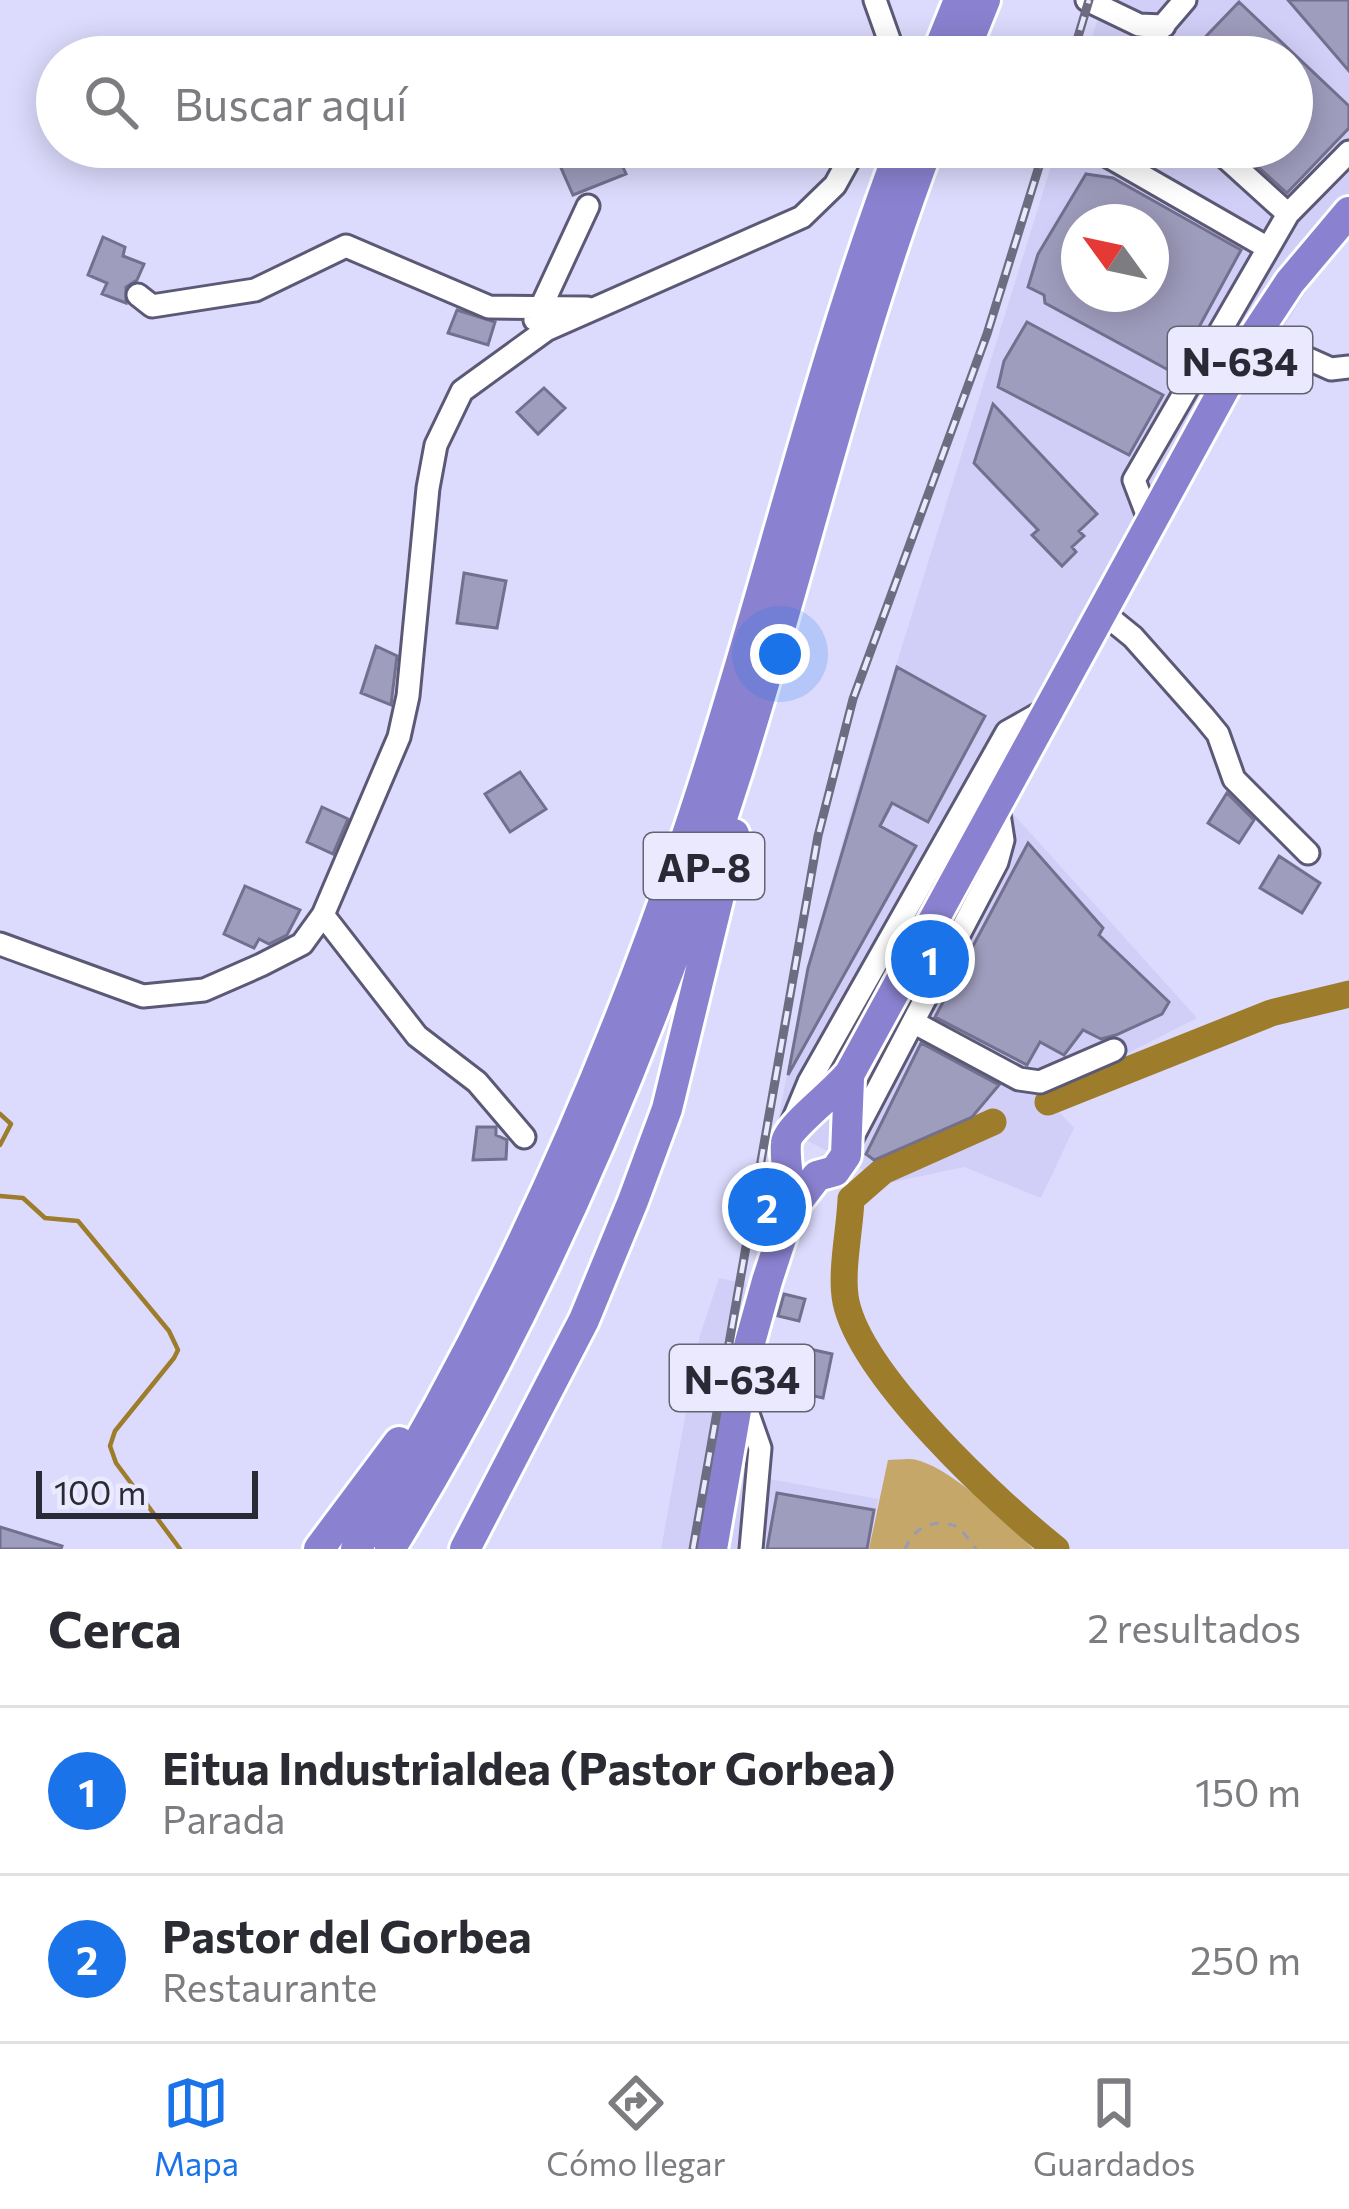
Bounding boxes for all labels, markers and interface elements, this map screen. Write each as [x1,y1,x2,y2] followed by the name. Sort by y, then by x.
[36,36,1313,168] search box
[78,69,144,135] icon: search
[174,75,408,130] text: Buscar aquí
[1061,204,1169,312] north arrow
[1168,327,1312,393] road number: N-634
[750,624,810,684] your location
[644,833,764,899] road number: AP-8
[891,914,969,1004] pin: 1
[728,1162,806,1252] pin: 2
[670,1345,814,1411] road number: N-634
[36,1465,258,1518] scale bar
[54,1471,146,1512] text: 100 m
[48,1596,182,1659] text: Cerca
[1087,1603,1301,1651] text: 2 resultados
[162,1739,896,1794] text: Eitua Industrialdea (Pastor Gorbea)
[78,1767,96,1815] text: 1
[1195,1767,1301,1815] text: 150 m
[162,1794,285,1842] text: Parada
[162,1907,532,1962] text: Pastor del Gorbea
[76,1935,98,1983] text: 2
[1190,1935,1301,1983] text: 250 m
[162,1962,377,2010] text: Restaurante
[154,2070,239,2183] tab: Mapa
[546,2070,726,2183] tab: Cómo llegar
[1033,2070,1195,2183] tab: Guardados

